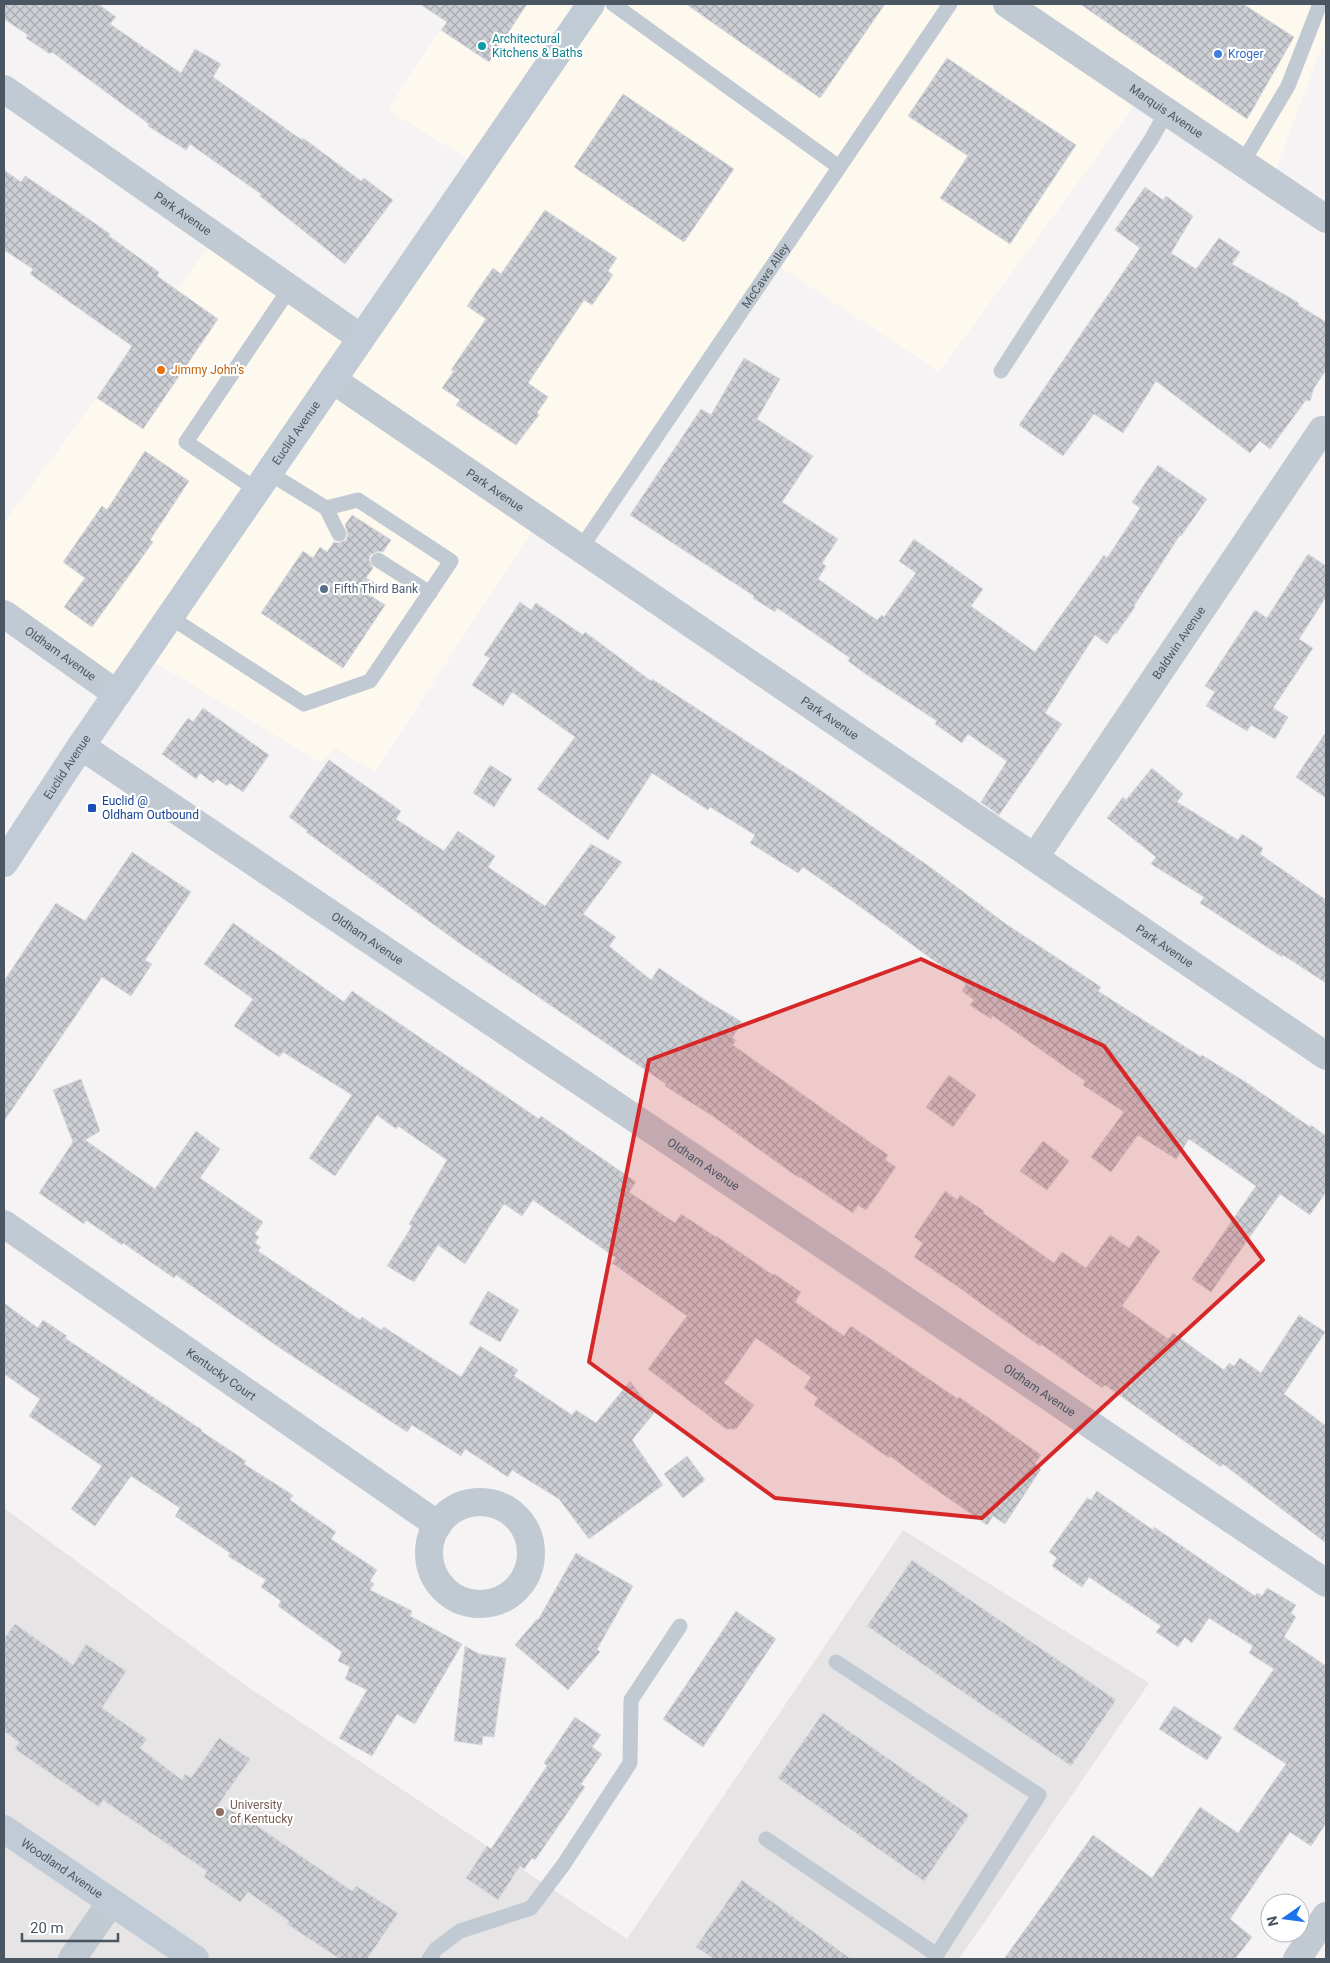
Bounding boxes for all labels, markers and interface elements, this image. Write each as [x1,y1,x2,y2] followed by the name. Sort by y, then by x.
[492,32,583,60] place label: Architectural Kitchens & Baths
[476,40,488,52] marker: Architectural Kitchens & Baths
[1228,47,1264,61] place label: Kroger
[1212,48,1224,60] marker: Kroger
[1127,82,1206,141] street label: Marquis Avenue
[152,189,214,238] street label: Park Avenue
[739,241,793,311] street label: McCaws Alley
[171,363,244,377] place label: Jimmy John's
[155,364,167,376] marker: Jimmy John's
[269,398,323,468] street label: Euclid Avenue
[464,466,526,515] street label: Park Avenue
[334,582,419,596] place label: Fifth Third Bank
[318,583,330,595] marker: Fifth Third Bank
[1150,604,1208,682] street label: Baldwin Avenue
[22,624,99,684] street label: Oldham Avenue
[798,694,861,743] street label: Park Avenue
[41,732,94,802] street label: Euclid Avenue
[102,794,199,822] place label: Euclid @ Oldham Outbound
[86,802,98,814] marker: Euclid @ Oldham Outbound
[329,909,406,968] street label: Oldham Avenue
[1133,922,1196,971] street label: Park Avenue
[665,1135,742,1194] street label: Oldham Avenue
[183,1345,258,1403] street label: Kentucky Court
[1001,1361,1078,1420] street label: Oldham Avenue
[230,1798,293,1826] place label: University of Kentucky
[214,1806,226,1818] marker: University of Kentucky
[18,1836,106,1901] street label: Woodland Avenue
[1260,1893,1310,1943] north arrow
[22,1910,119,1942] scale bar
[1263,1914,1281,1928] text: N
[30,1919,64,1937] text: 20 m

